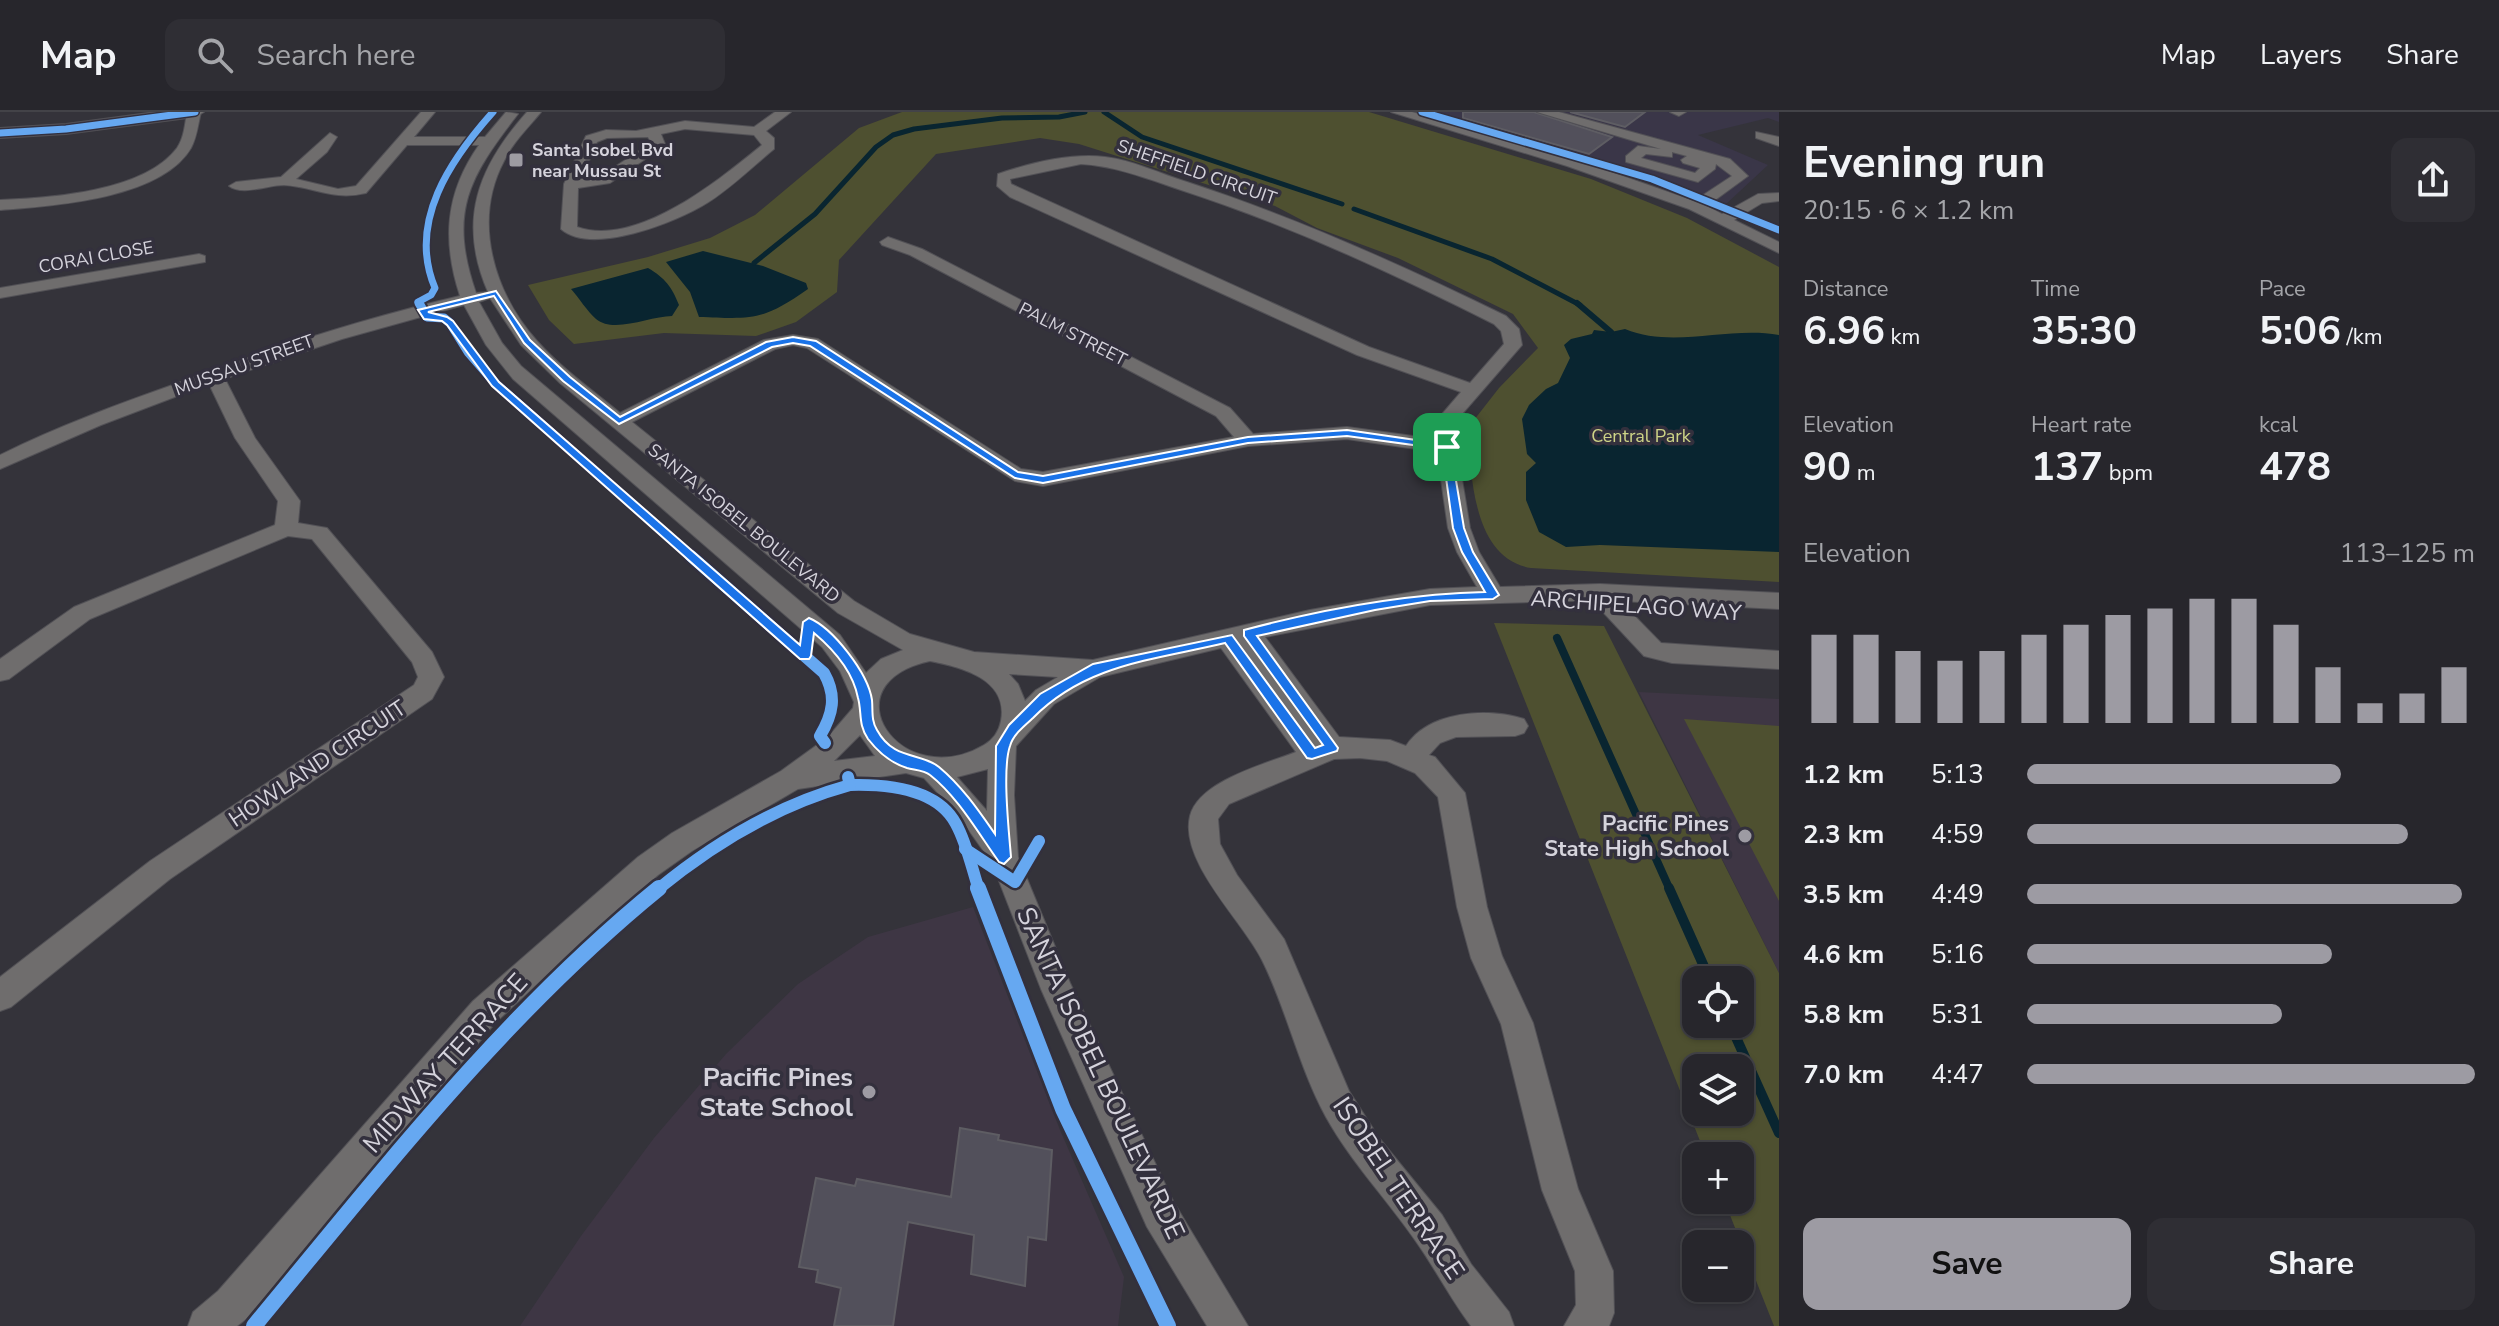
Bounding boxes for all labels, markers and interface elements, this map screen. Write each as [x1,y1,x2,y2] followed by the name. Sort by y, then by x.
[165,19,725,91] search box
[40,30,117,81] text: Map
[193,33,237,77] icon: search
[257,35,416,76] text: Search here
[2161,36,2216,74] text: Map
[2260,36,2342,74] text: Layers
[2386,36,2459,74] text: Share
[1114,133,1280,211] street label: SHEFFIELD CIRCUIT
[1803,133,2045,193] text: Evening run
[532,138,673,183] place label: Santa Isobel Bvd near Mussau St
[2391,138,2475,222] button: share
[507,151,525,169] marker: Santa Isobel Bvd near Mussau St
[1803,193,2014,228] text: 20:15 · 6 × 1.2 km
[37,235,155,279] street label: CORAI CLOSE
[1803,274,1888,304] text: Distance
[2031,274,2080,304] text: Time
[2259,274,2306,304] text: Pace
[1015,296,1131,372] street label: PALM STREET
[1803,304,1885,358] text: 6.96
[2031,304,2137,358] text: 35:30
[2259,304,2341,358] text: 5:06
[1885,322,1920,352] text: km
[2341,322,2383,352] text: /km
[171,329,317,401] street label: MUSSAU STREET
[1803,410,1894,440] text: Elevation
[2031,410,2132,440] text: Heart rate
[2259,410,2298,440] text: kcal
[1413,413,1481,481] pin
[1591,424,1692,448] park label: Central Park
[1425,425,1469,469] icon: arrive
[643,438,845,608] street label: SANTA ISOBEL BOULEVARD
[1803,440,1851,494] text: 90
[2031,440,2103,494] text: 137
[2259,440,2331,494] text: 478
[1851,458,1876,488] text: m
[2103,458,2153,488] text: bpm
[1803,536,1911,571] text: Elevation
[2339,536,2475,571] text: 113–125 m
[1530,584,1743,628] street label: ARCHIPELAGO WAY
[223,693,413,834] street label: HOWLAND CIRCUIT
[1803,757,1884,792] text: 1.2 km
[1931,757,1984,792] text: 5:13
[1544,809,1729,864] place label: Pacific Pines State High School
[1803,817,1884,852] text: 2.3 km
[1931,817,1984,852] text: 4:59
[1736,827,1754,845] marker: Pacific Pines State High School
[1803,877,1884,912] text: 3.5 km
[1931,877,1984,912] text: 4:49
[1008,902,1193,1245] street label: SANTA ISOBEL BOULEVARDE
[1803,937,1884,972] text: 4.6 km
[1931,937,1984,972] text: 5:16
[355,966,536,1161] street label: MIDWAY TERRACE
[1682,966,1754,1302] map controls
[1682,966,1754,1038] button: locate
[1803,997,1884,1032] text: 5.8 km
[1931,997,1984,1032] text: 5:31
[1682,1054,1754,1126] button: layers
[1803,1057,1884,1092] text: 7.0 km
[1931,1057,1984,1092] text: 4:47
[699,1060,854,1125] place label: Pacific Pines State School
[860,1083,878,1101] marker: Pacific Pines State School
[1325,1090,1473,1286] street label: ISOBEL TERRACE
[1682,1142,1754,1214] button: +
[1803,1218,2131,1310] button: Save
[2147,1218,2475,1310] button: Share
[1682,1230,1754,1302] button: −

